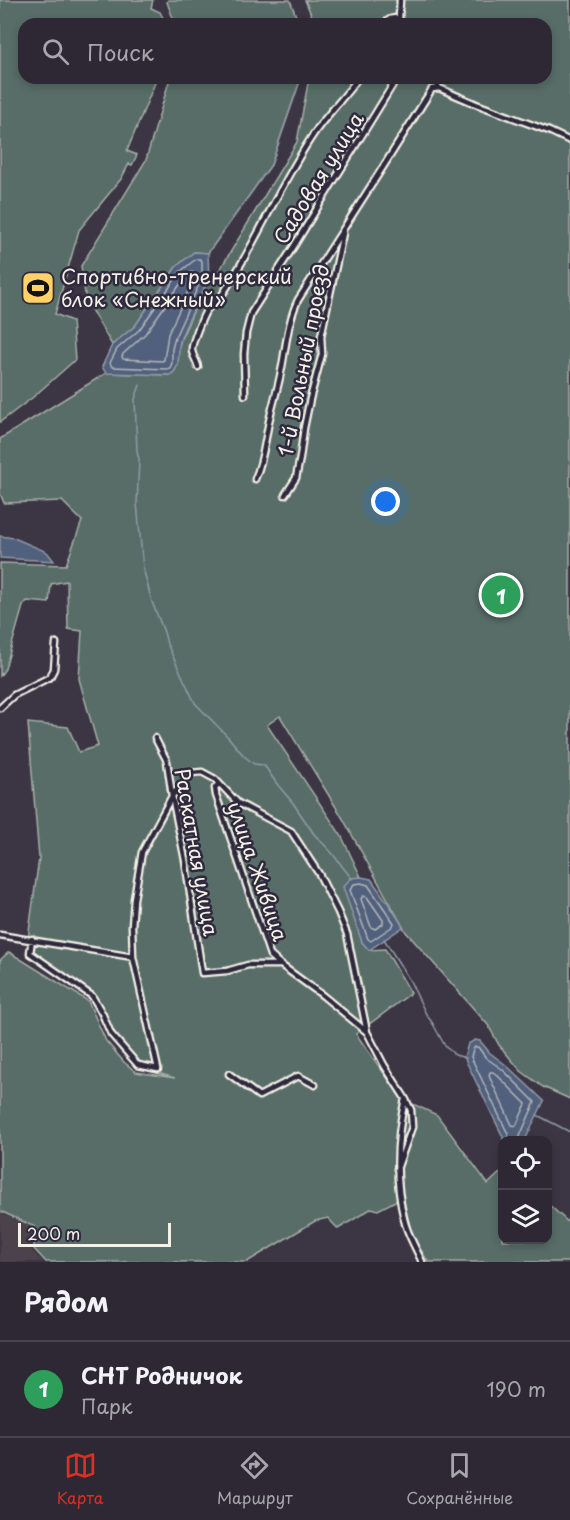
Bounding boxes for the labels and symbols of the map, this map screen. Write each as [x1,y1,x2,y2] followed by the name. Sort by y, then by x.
[265,106,371,250] street label: Садовая улица
[61,261,292,314] place label: Спортивно-тренерский блок «Снежный»
[270,261,336,459] street label: 1-й Вольный проезд
[20,270,56,306] sports icon: Спортивно-тренерский блок «Снежный»
[371,487,400,516] your location
[482,572,520,618] pin: 1
[168,766,227,939] street label: Раскатная улица
[220,797,296,945] street label: улица Живица
[18,1220,171,1248] scale bar

